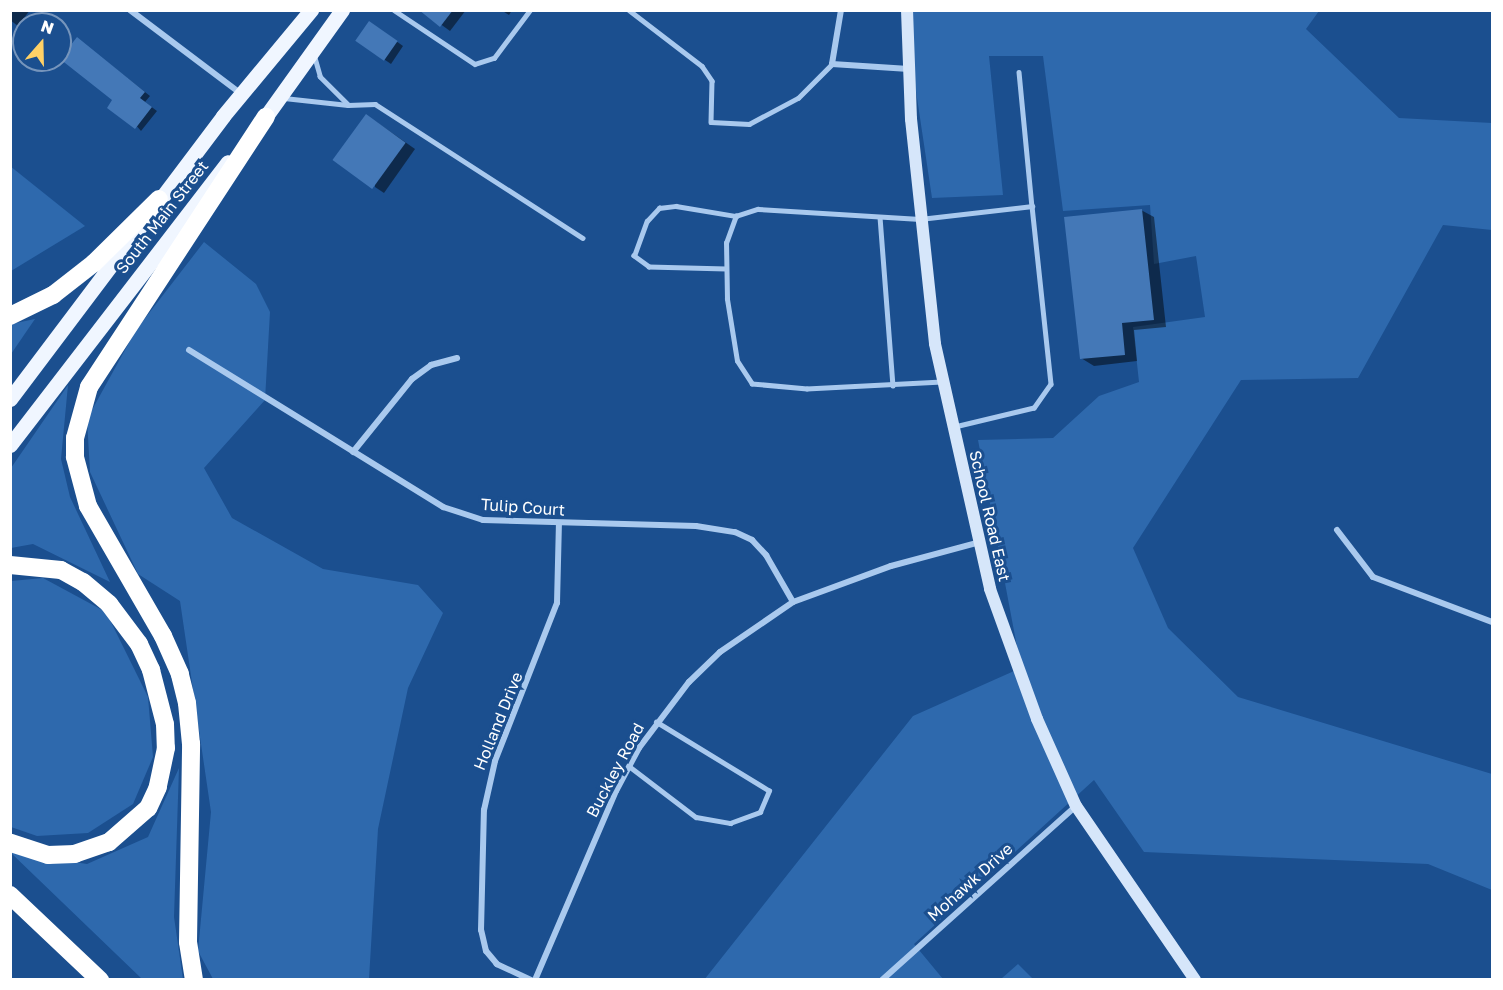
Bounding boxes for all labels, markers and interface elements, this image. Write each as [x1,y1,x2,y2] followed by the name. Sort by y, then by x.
[12,12,72,72] north arrow
[38,15,57,38] text: N
[112,157,212,277] street label: South Main Street
[966,449,1014,583] street label: School Road East
[480,494,566,520] street label: Tulip Court
[470,669,526,773] street label: Holland Drive
[582,719,648,821] street label: Buckley Road
[924,839,1016,925] street label: Mohawk Drive

